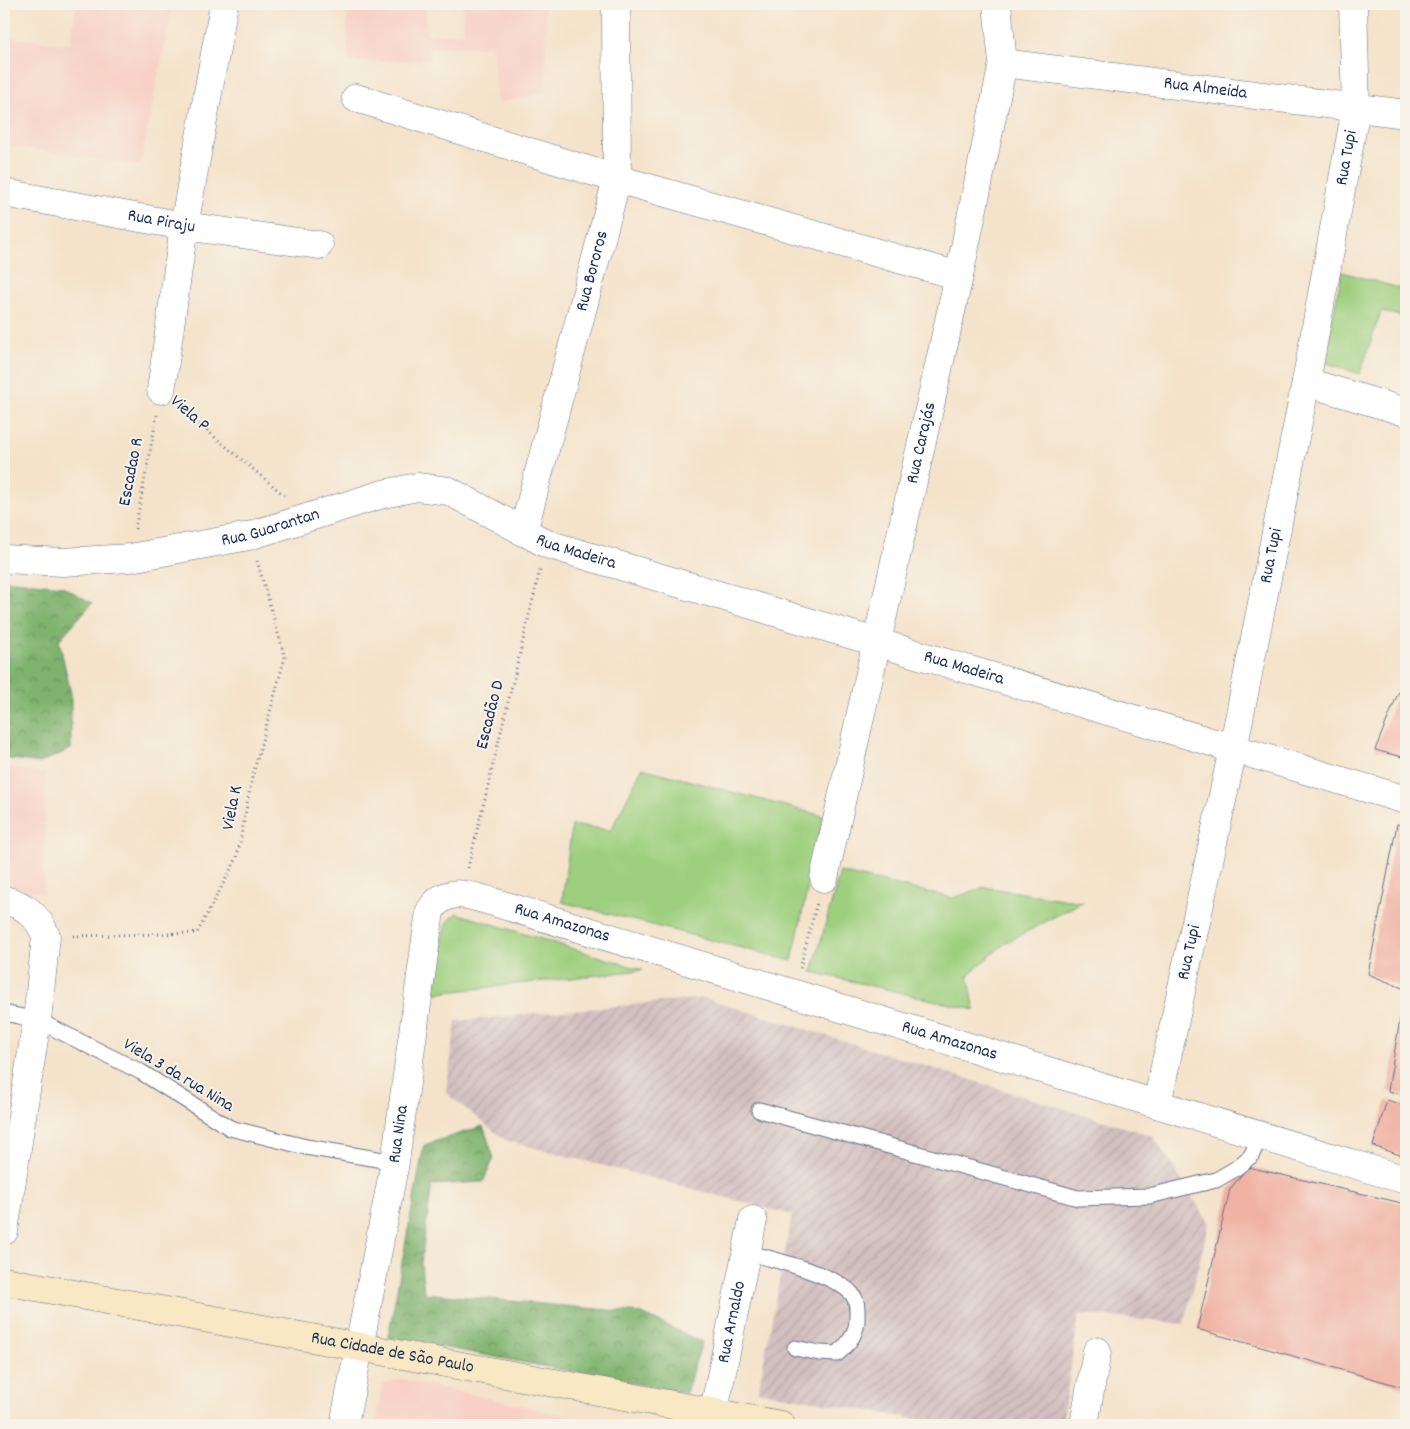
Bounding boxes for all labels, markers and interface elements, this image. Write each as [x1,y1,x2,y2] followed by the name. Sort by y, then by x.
[1162,71,1249,106] street label: Rua Almeida
[1330,128,1364,188] street label: Rua Tupi
[126,203,197,240] street label: Rua Piraju
[570,228,615,314] street label: Rua Bororos
[164,390,214,438] street label: Viela P
[900,400,943,486] street label: Rua Carajás
[113,436,151,508] street label: Escadao R
[219,502,323,553] street label: Rua Guarantan
[1254,526,1289,586] street label: Rua Tupi
[531,528,620,577] street label: Rua Madeira
[921,644,1008,692] street label: Rua Madeira
[470,678,512,752] street label: Escadão D
[216,784,250,832] street label: Viela K
[511,897,613,949] street label: Rua Amazonas
[1171,923,1208,982] street label: Rua Tupi
[899,1015,1001,1067] street label: Rua Amazonas
[118,1033,239,1119] street label: Viela 3 da rua Nina
[382,1103,415,1165] street label: Rua Nina
[711,1279,753,1365] street label: Rua Arnaldo
[309,1326,476,1380] street label: Rua Cidade de São Paulo

